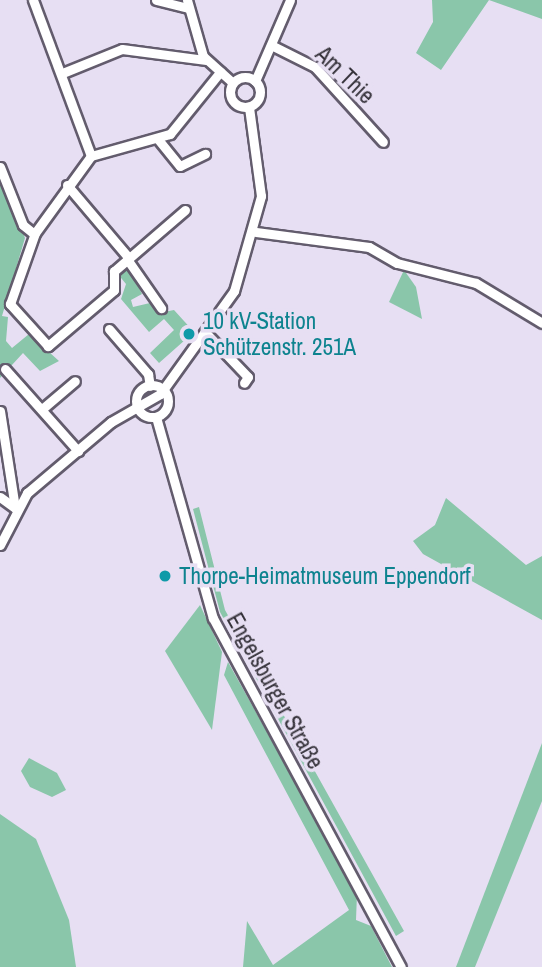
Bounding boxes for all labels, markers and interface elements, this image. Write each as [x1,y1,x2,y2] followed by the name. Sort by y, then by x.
[310,40,380,110] street label: Am Thie
[203,307,356,361] place label: 10 kV-Station Schützenstr. 251A
[181,326,197,342] marker: 10 kV-Station Schützenstr. 251A
[179,562,470,590] place label: Thorpe-Heimatmuseum Eppendorf
[157,568,173,584] marker: Thorpe-Heimatmuseum Eppendorf
[221,608,329,774] street label: Engelsburger Straße

